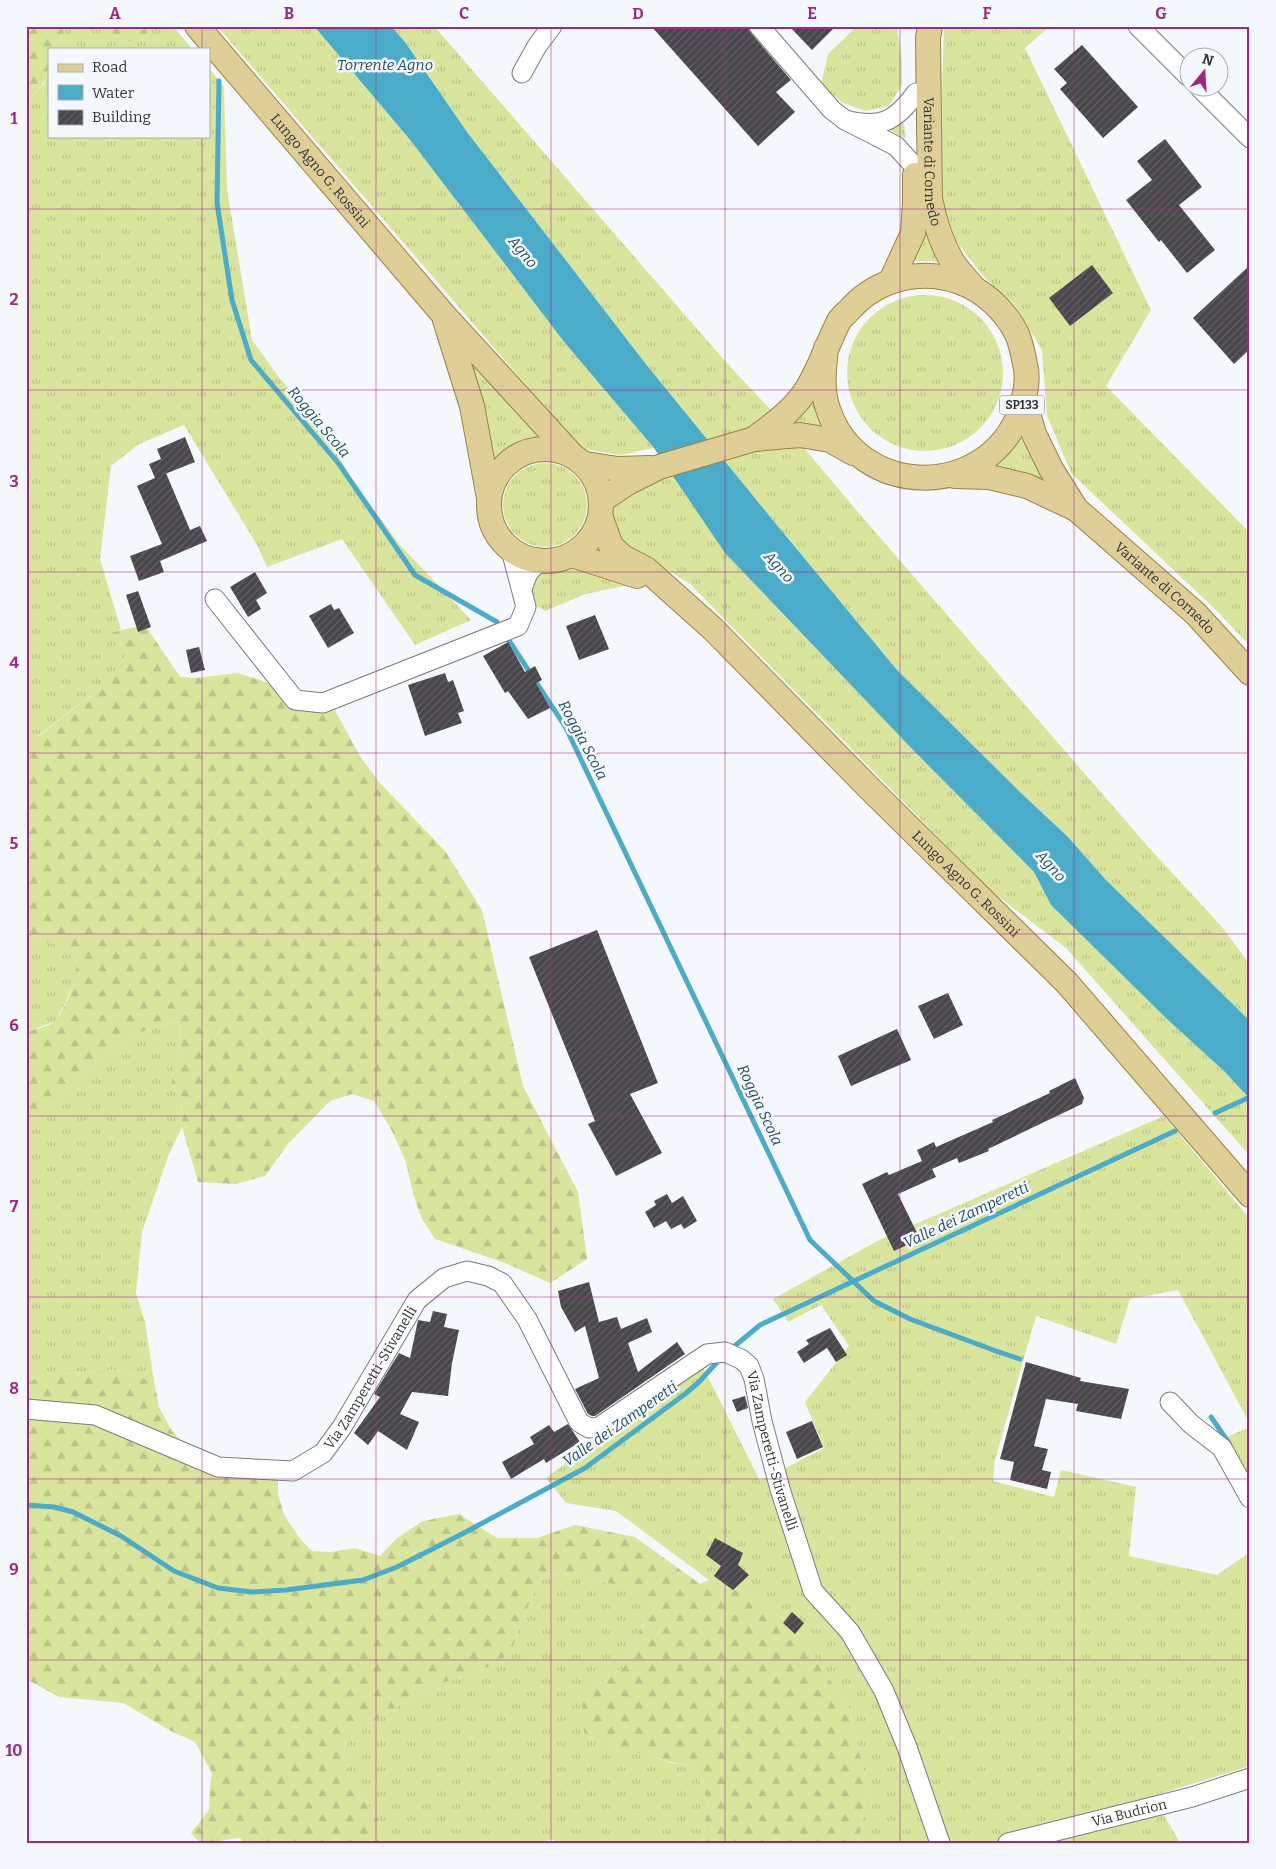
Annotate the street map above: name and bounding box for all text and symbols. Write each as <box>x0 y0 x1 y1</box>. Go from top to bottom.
text: A <box>109 4 121 23</box>
text: B <box>284 4 294 23</box>
text: C <box>459 4 469 23</box>
text: D <box>632 4 644 23</box>
text: E <box>807 4 817 23</box>
text: F <box>983 4 992 23</box>
text: G <box>1155 4 1167 23</box>
legend <box>48 48 210 138</box>
north arrow <box>1178 48 1228 98</box>
text: N <box>1200 50 1216 70</box>
water label: Torrente Agno <box>337 56 433 74</box>
text: Road <box>92 58 127 76</box>
text: Water <box>92 84 135 102</box>
street label: Variante di Cornedo <box>920 97 944 228</box>
text: Building <box>92 108 151 126</box>
text: 1 <box>11 109 18 128</box>
street label: Lungo Agno G. Rossini <box>267 110 373 231</box>
water label: Agno <box>504 232 541 272</box>
text: 2 <box>9 290 19 309</box>
water label: Roggia Scola <box>284 383 354 461</box>
road number: SP133 <box>1000 396 1044 414</box>
text: 3 <box>9 472 19 491</box>
street label: Variante di Cornedo <box>1111 539 1218 638</box>
water label: Agno <box>760 547 798 586</box>
text: 4 <box>9 653 19 672</box>
water label: Roggia Scola <box>555 697 611 783</box>
street label: Lungo Agno G. Rossini <box>908 827 1023 941</box>
text: 5 <box>10 834 19 853</box>
water label: Agno <box>1032 846 1070 885</box>
text: 6 <box>9 1016 19 1035</box>
water label: Roggia Scola <box>733 1062 787 1148</box>
water label: Valle dei Zamperetti <box>901 1178 1031 1252</box>
text: 7 <box>10 1197 19 1216</box>
street label: Via Zamperetti-Stivanelli <box>321 1303 420 1453</box>
street label: Via Zamperetti-Stivanelli <box>743 1368 801 1533</box>
water label: Valle dei Zamperetti <box>559 1378 681 1470</box>
text: 8 <box>9 1379 19 1398</box>
text: 9 <box>9 1560 19 1579</box>
text: 10 <box>5 1741 23 1760</box>
street label: Via Budrion <box>1090 1796 1169 1831</box>

